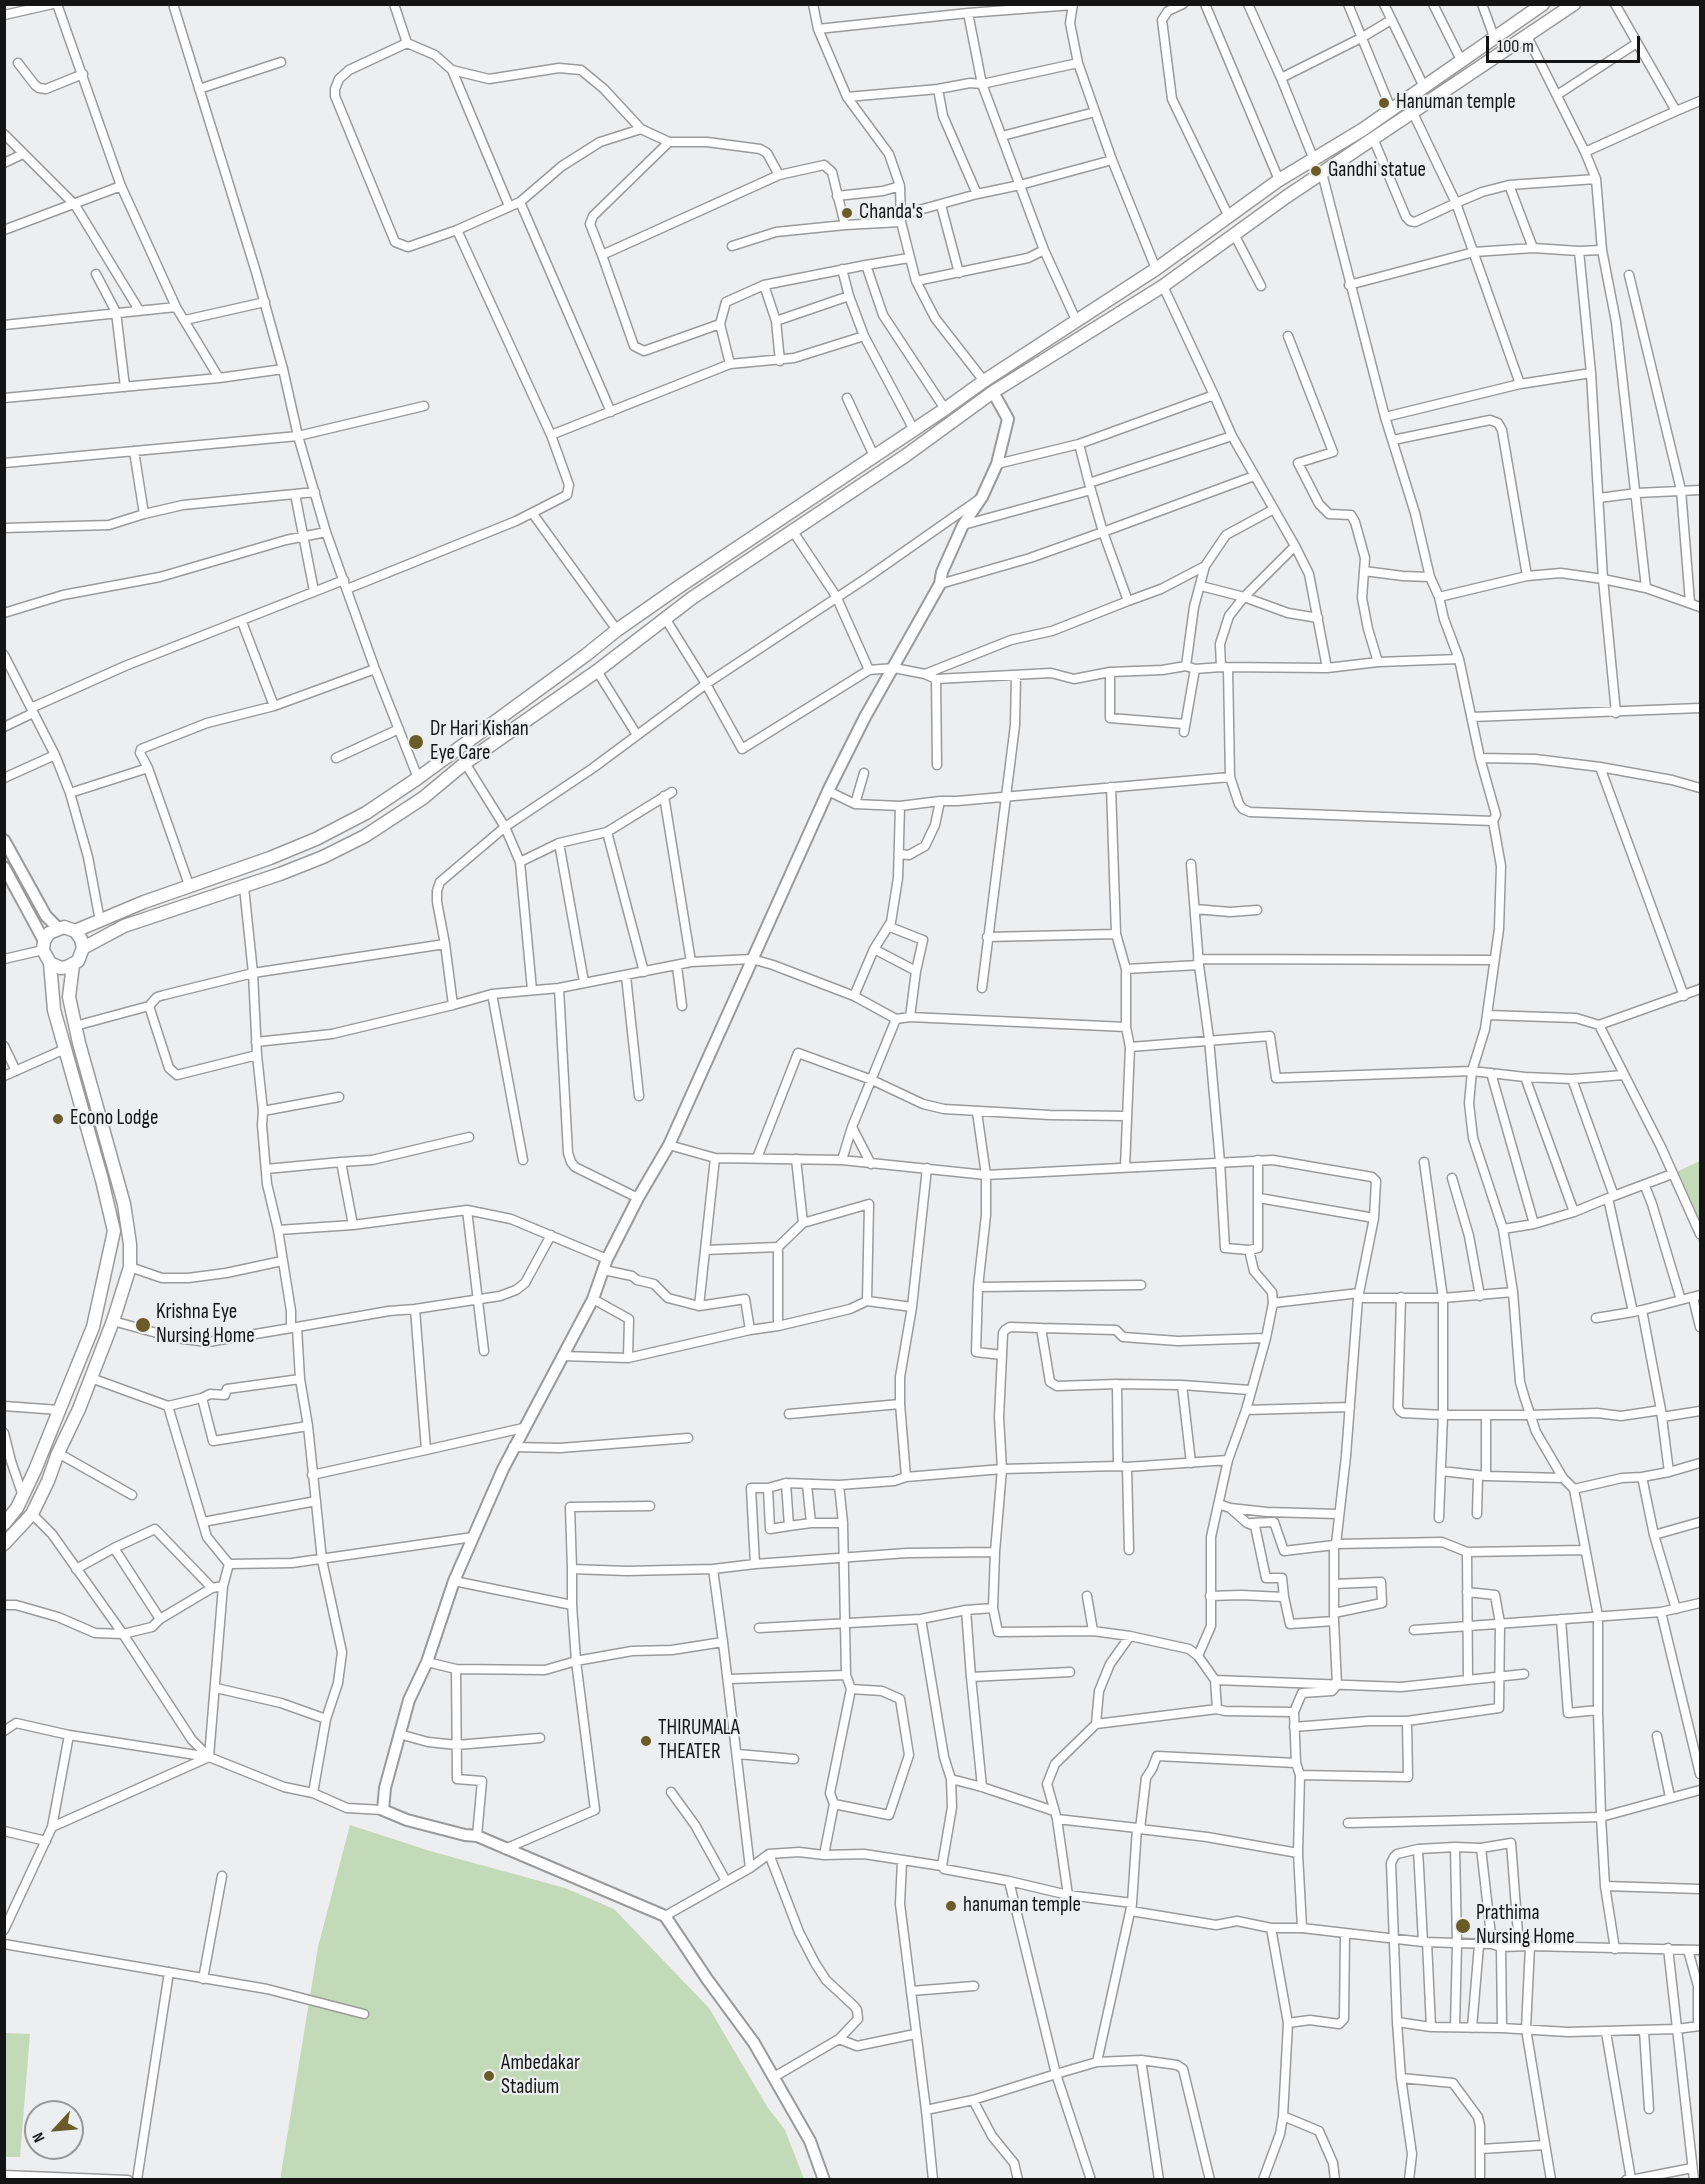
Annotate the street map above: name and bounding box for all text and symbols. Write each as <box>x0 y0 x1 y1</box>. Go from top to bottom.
scale bar <box>1489 24 1644 62</box>
text: 100 m <box>1497 36 1534 57</box>
place label: Hanuman temple <box>1396 90 1516 116</box>
marker: Hanuman temple <box>1377 96 1391 110</box>
place label: Gandhi statue <box>1328 158 1426 184</box>
marker: Gandhi statue <box>1309 164 1323 178</box>
place label: Chanda's <box>859 200 923 226</box>
marker: Chanda's <box>840 206 854 220</box>
place label: Dr Hari Kishan Eye Care <box>430 717 529 767</box>
marker: Dr Hari Kishan Eye Care <box>407 733 425 751</box>
place label: Econo Lodge <box>70 1106 158 1132</box>
marker: Econo Lodge <box>51 1112 65 1126</box>
place label: Krishna Eye Nursing Home <box>156 1300 255 1350</box>
marker: Krishna Eye Nursing Home <box>134 1316 152 1334</box>
place label: THIRUMALA THEATER <box>658 1716 740 1766</box>
marker: THIRUMALA THEATER <box>639 1734 653 1748</box>
place label: hanuman temple <box>963 1893 1081 1919</box>
marker: hanuman temple <box>944 1899 958 1913</box>
place label: Prathima Nursing Home <box>1476 1901 1575 1951</box>
marker: Prathima Nursing Home <box>1454 1917 1472 1935</box>
place label: Ambedakar Stadium <box>501 2051 580 2101</box>
marker: Ambedakar Stadium <box>482 2069 496 2083</box>
north arrow <box>24 2100 84 2160</box>
text: N <box>29 2129 50 2145</box>

